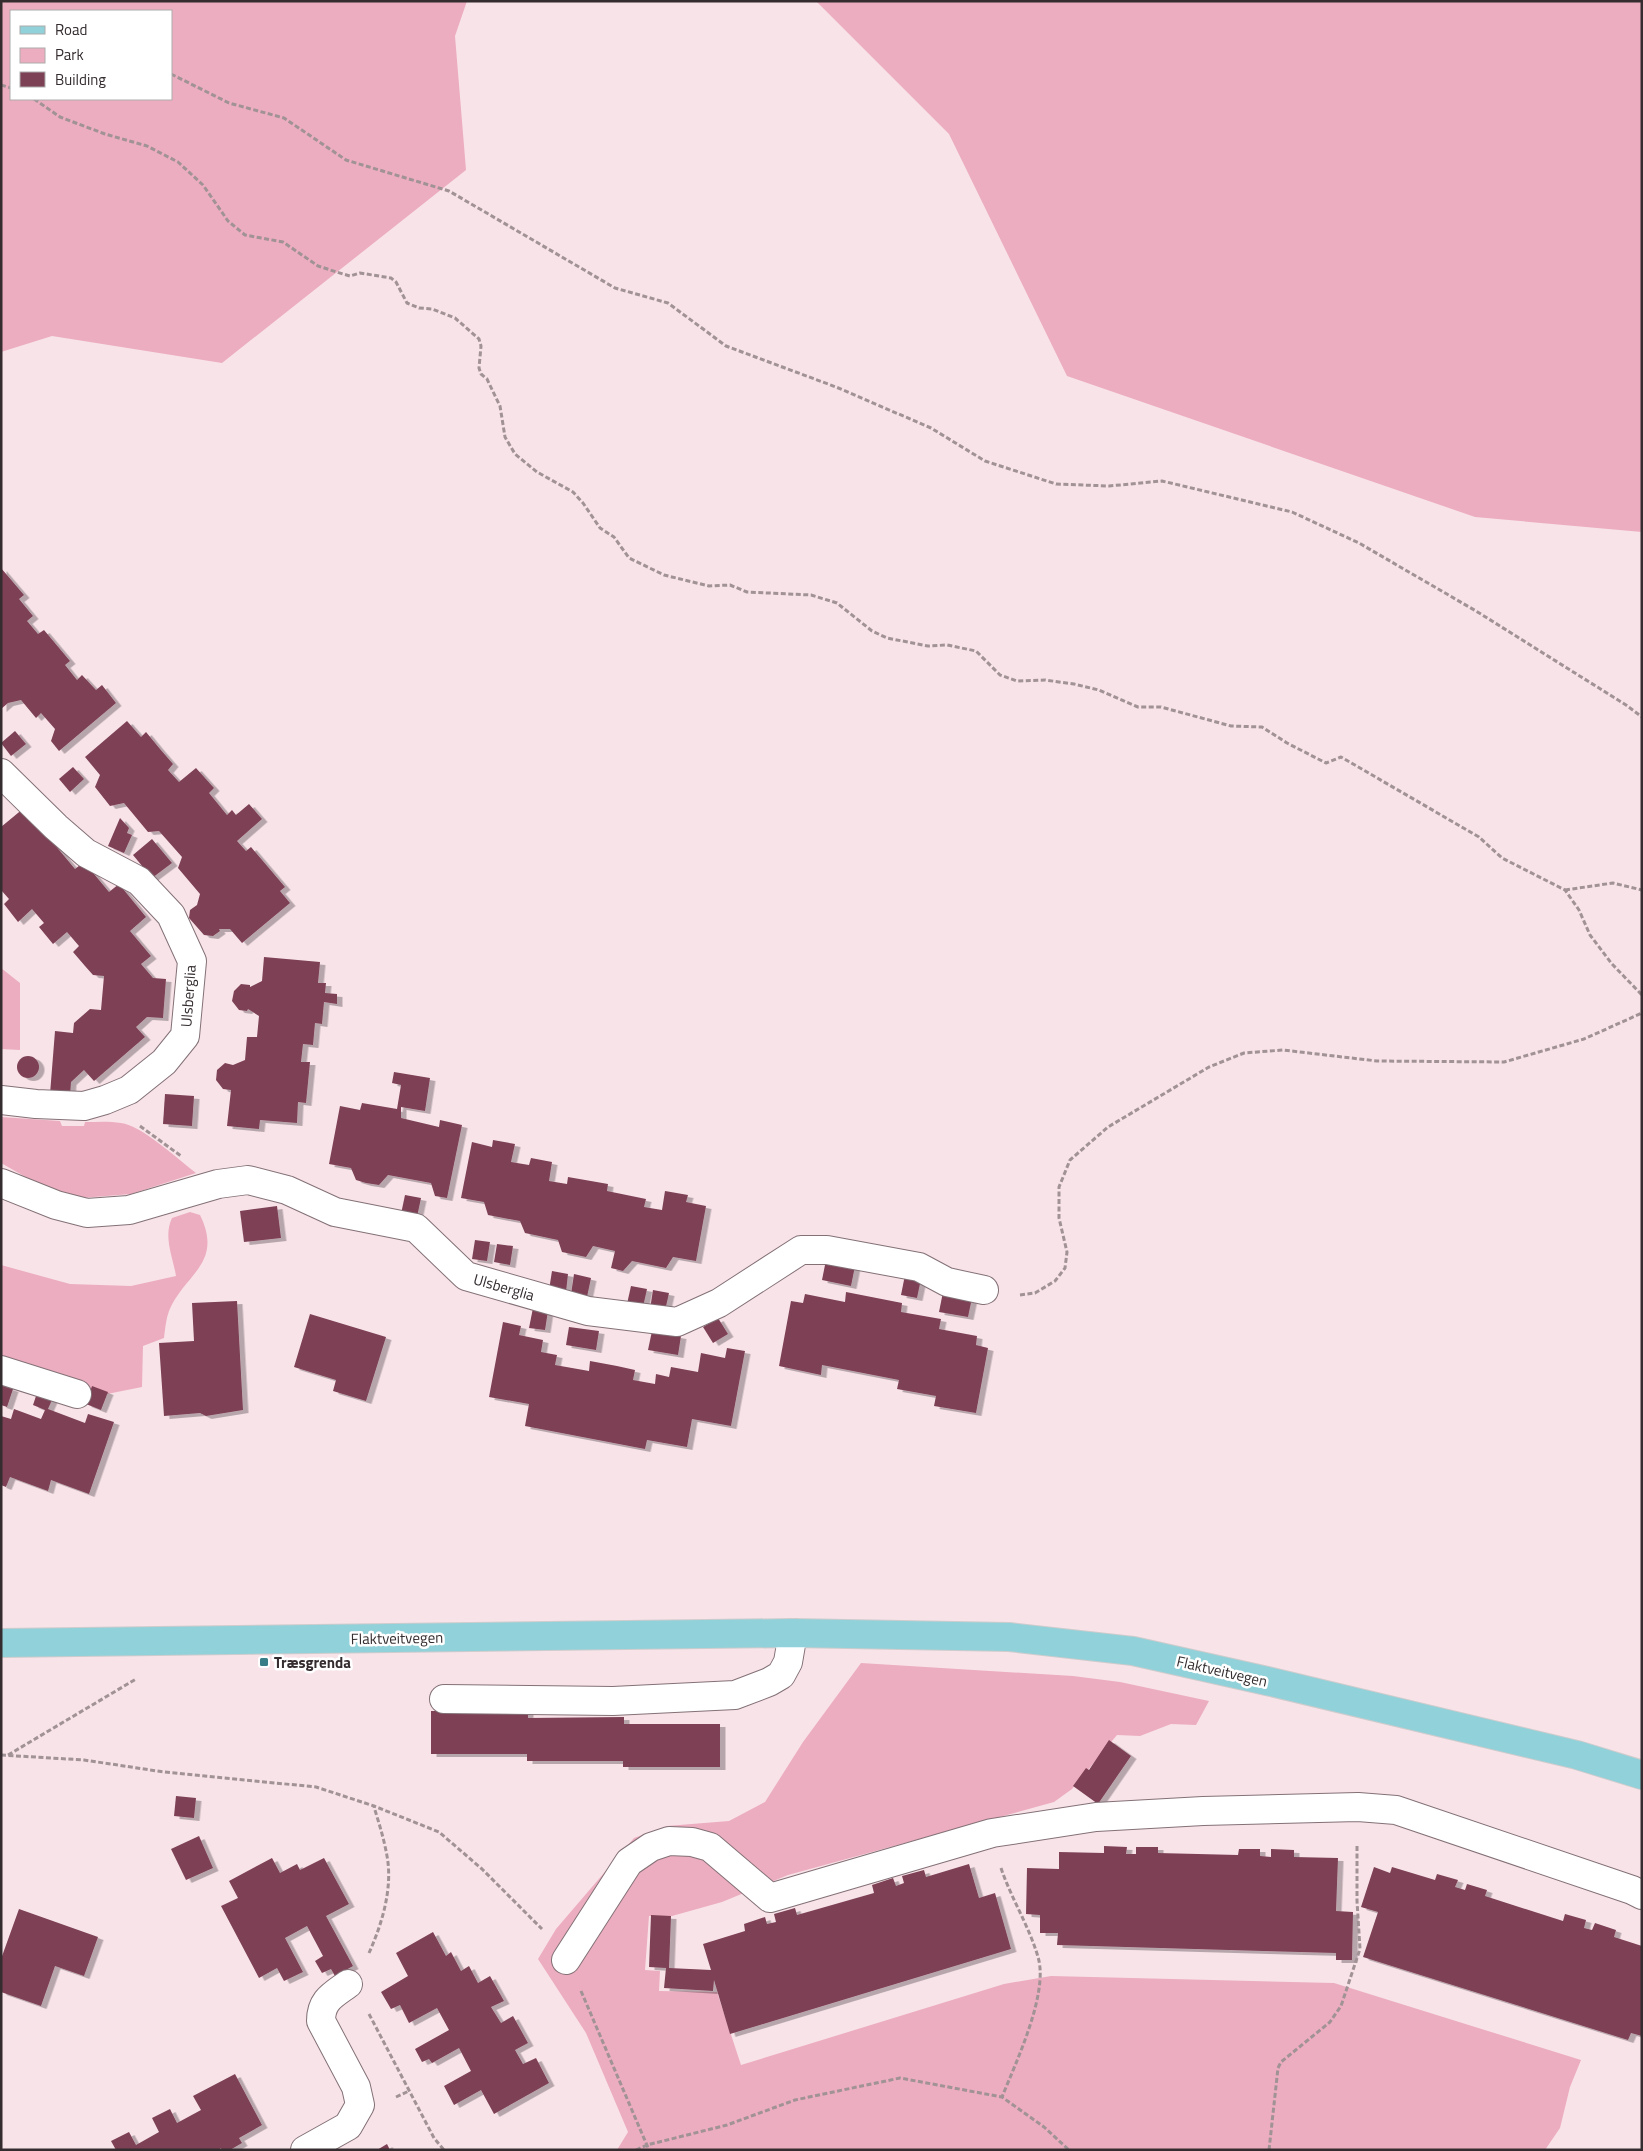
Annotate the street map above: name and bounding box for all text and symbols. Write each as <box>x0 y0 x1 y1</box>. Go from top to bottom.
legend <box>10 10 172 100</box>
text: Road <box>55 18 87 41</box>
text: Park <box>55 43 84 66</box>
text: Building <box>55 68 106 91</box>
street label: Ulsberglia <box>174 963 202 1028</box>
street label: Ulsberglia <box>471 1267 538 1307</box>
street label: Flaktveitvegen <box>351 1626 443 1650</box>
street label: Flaktveitvegen <box>1174 1649 1270 1693</box>
place label: Træsgrenda <box>274 1651 351 1674</box>
marker: Træsgrenda <box>258 1656 270 1668</box>

